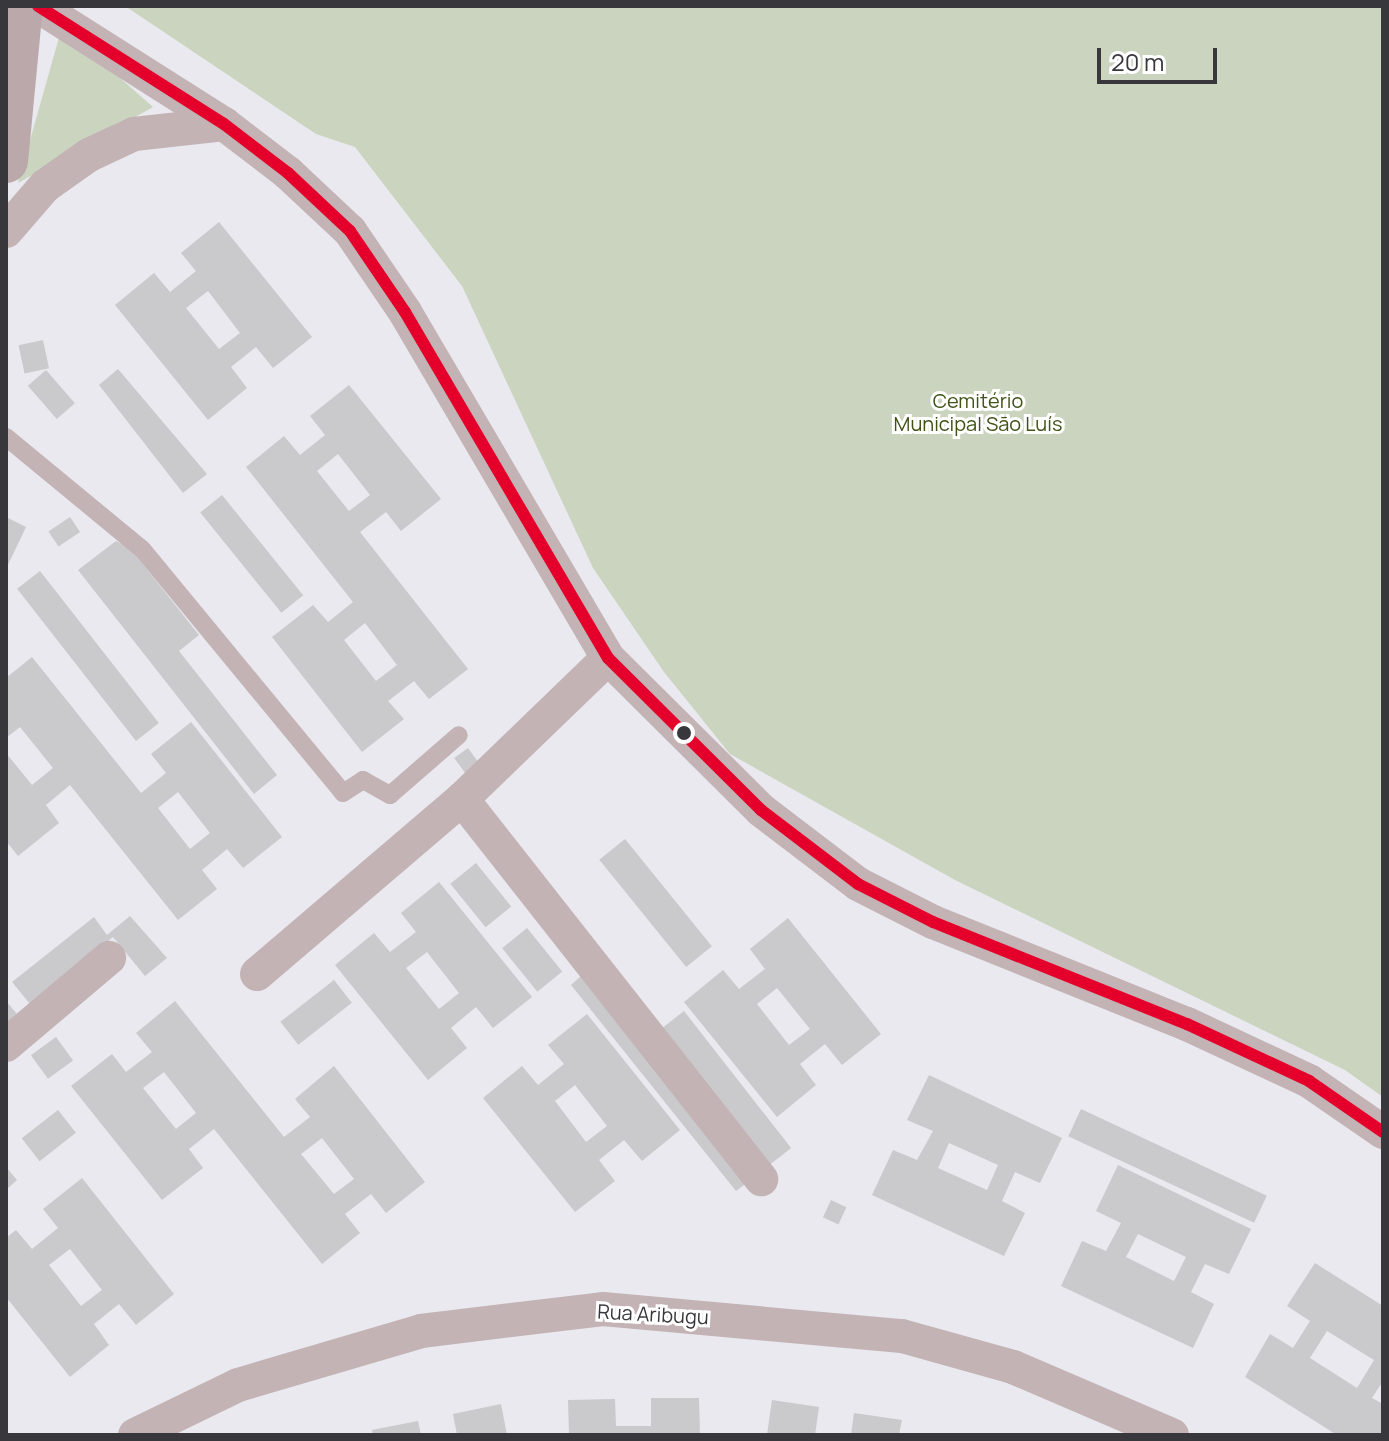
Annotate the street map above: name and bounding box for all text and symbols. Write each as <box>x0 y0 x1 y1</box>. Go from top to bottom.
scale bar <box>1101 32 1221 82</box>
text: 20 m <box>1111 45 1164 78</box>
park label: Cemitério Municipal São Luís <box>894 388 1062 435</box>
unlabelled marker <box>676 725 692 741</box>
street label: Rua Aribugu <box>597 1299 709 1329</box>

